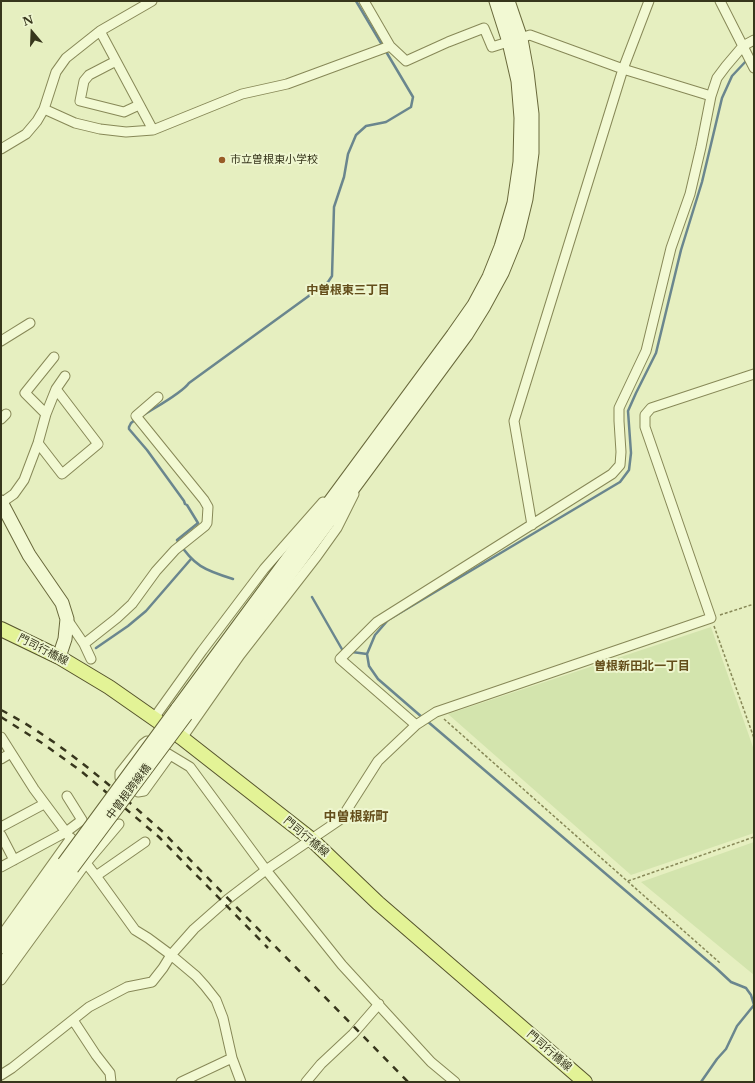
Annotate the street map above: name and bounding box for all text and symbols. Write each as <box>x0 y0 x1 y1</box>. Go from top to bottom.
north arrow <box>12 12 52 52</box>
text: N <box>21 12 35 29</box>
place label: 市立曽根東小学校 <box>230 153 318 167</box>
marker: 市立曽根東小学校 <box>217 155 227 165</box>
district label: 中曽根東三丁目 <box>306 284 390 298</box>
street label: 門司行橋線 <box>16 632 70 668</box>
district label: 曽根新田北一丁目 <box>594 660 690 674</box>
street label: 中曽根跨線橋 <box>104 762 154 822</box>
district label: 中曽根新町 <box>324 809 388 825</box>
street label: 門司行橋線 <box>281 814 331 860</box>
street label: 門司行橋線 <box>524 1028 574 1074</box>

